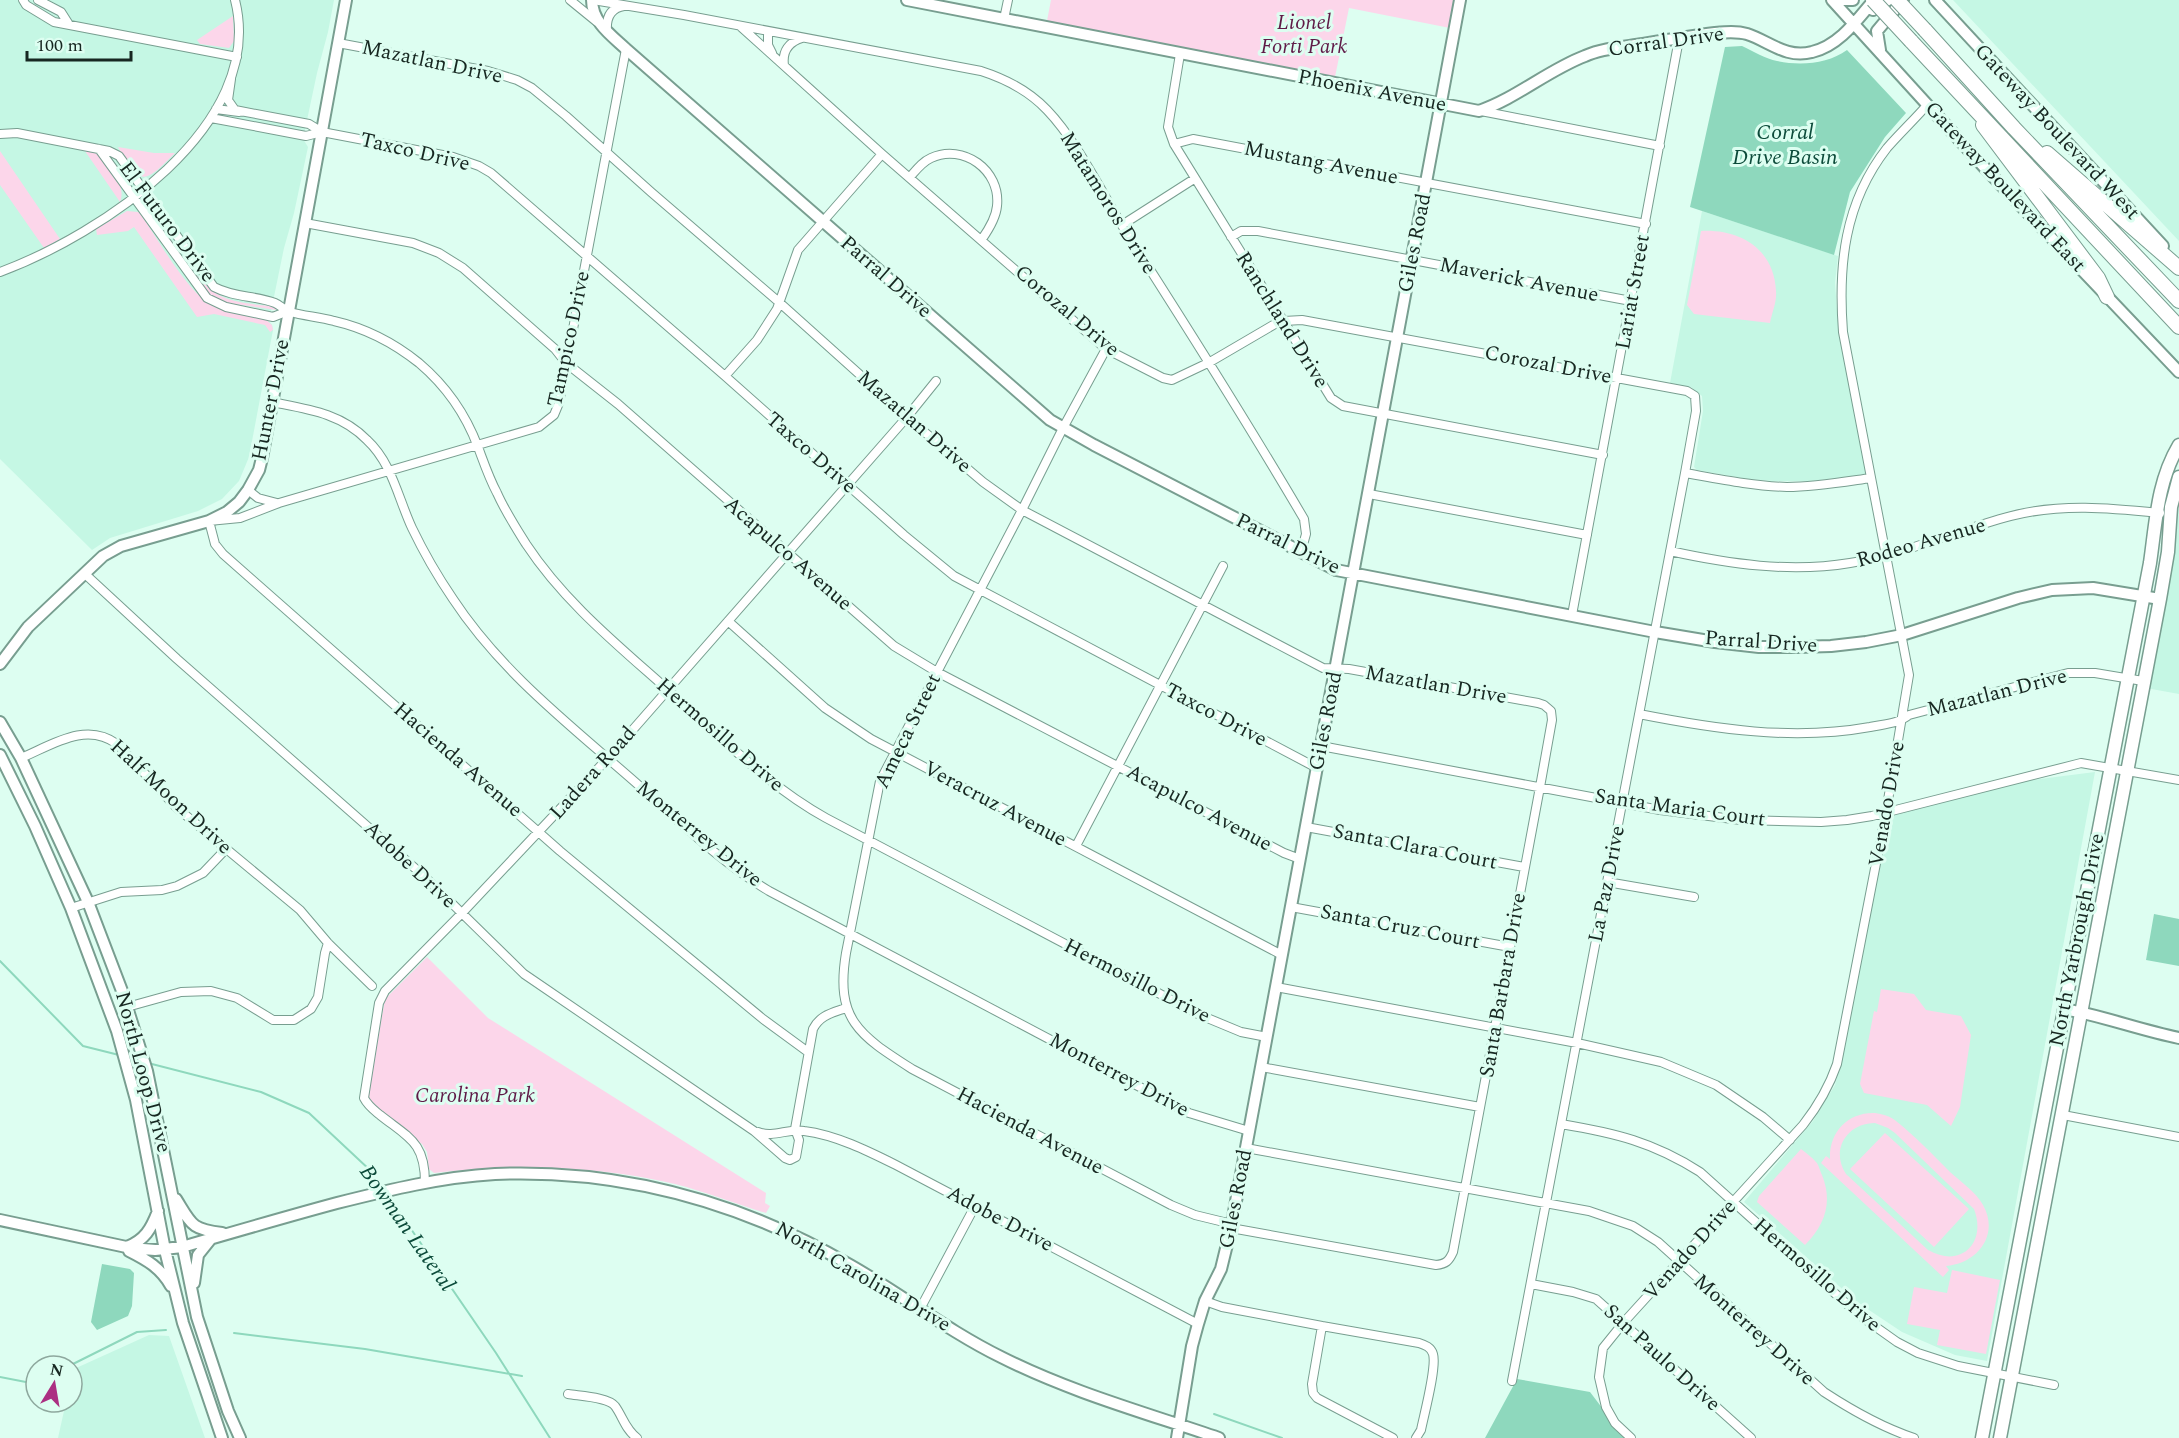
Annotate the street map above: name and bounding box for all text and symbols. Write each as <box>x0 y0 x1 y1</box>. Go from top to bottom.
park label: Lionel Forti Park <box>1261 7 1348 63</box>
street label: Corral Drive <box>1606 18 1726 66</box>
scale bar <box>27 24 130 62</box>
street label: Mazatlan Drive <box>359 31 505 93</box>
text: 100 m <box>36 32 83 59</box>
street label: Gateway Boulevard West <box>1966 37 2148 227</box>
street label: Phoenix Avenue <box>1295 61 1449 121</box>
street label: Gateway Boulevard East <box>1917 94 2093 280</box>
water label: Corral Drive Basin <box>1732 116 1838 174</box>
street label: Taxco Drive <box>357 124 473 180</box>
street label: Matamoros Drive <box>1051 125 1165 281</box>
street label: Mustang Avenue <box>1241 132 1401 194</box>
street label: El Futuro Drive <box>111 154 223 290</box>
street label: Giles Road <box>1390 191 1440 295</box>
street label: Parral Drive <box>833 228 939 326</box>
street label: Lariat Street <box>1607 232 1659 352</box>
street label: Ranchland Drive <box>1227 245 1337 395</box>
street label: Maverick Avenue <box>1436 249 1602 311</box>
street label: Corozal Drive <box>1007 257 1127 365</box>
street label: Tampico Drive <box>539 268 599 410</box>
street label: Hunter Drive <box>243 336 299 464</box>
street label: Corozal Drive <box>1482 337 1614 393</box>
street label: Mazatlan Drive <box>849 363 979 481</box>
street label: Taxco Drive <box>758 404 864 502</box>
street label: Acapulco Avenue <box>717 489 859 619</box>
street label: Parral Drive <box>1230 505 1346 583</box>
street label: Rodeo Avenue <box>1853 509 1989 577</box>
street label: Parral Drive <box>1703 622 1819 662</box>
street label: Mazatlan Drive <box>1363 657 1509 713</box>
street label: Mazatlan Drive <box>1924 660 2070 726</box>
street label: Ameca Street <box>866 668 950 794</box>
street label: Giles Road <box>1301 669 1351 773</box>
street label: Hermosillo Drive <box>649 670 791 800</box>
street label: Taxco Drive <box>1159 675 1273 755</box>
street label: Hacienda Avenue <box>386 694 530 826</box>
street label: Ladera Road <box>542 719 644 827</box>
street label: Half Moon Drive <box>102 732 240 862</box>
street label: Venado Drive <box>1860 739 1914 869</box>
street label: Veracruz Avenue <box>918 753 1072 855</box>
street label: Acapulco Avenue <box>1120 756 1278 860</box>
street label: Monterrey Drive <box>629 773 769 895</box>
street label: Santa Maria Court <box>1593 780 1767 836</box>
street label: Adobe Drive <box>356 813 464 917</box>
street label: Santa Clara Court <box>1330 815 1500 879</box>
street label: La Paz Drive <box>1580 823 1634 945</box>
street label: North Yarbrough Drive <box>2041 830 2113 1050</box>
street label: Santa Barbara Drive <box>1471 890 1535 1080</box>
street label: Santa Cruz Court <box>1317 896 1483 958</box>
street label: Hermosillo Drive <box>1058 930 1216 1032</box>
street label: North Loop Drive <box>106 988 180 1156</box>
street label: Monterrey Drive <box>1043 1025 1195 1125</box>
street label: Hacienda Avenue <box>951 1079 1109 1183</box>
park label: Carolina Park <box>415 1080 535 1112</box>
street label: Giles Road <box>1211 1147 1261 1251</box>
water label: Bowman Lateral <box>351 1158 463 1299</box>
street label: Adobe Drive <box>941 1177 1059 1261</box>
street label: Venado Drive <box>1636 1192 1744 1308</box>
street label: Hermosillo Drive <box>1746 1210 1888 1340</box>
street label: North Carolina Drive <box>769 1214 957 1340</box>
street label: Monterrey Drive <box>1686 1266 1822 1394</box>
street label: San Paulo Drive <box>1596 1296 1728 1420</box>
north arrow <box>24 1354 84 1414</box>
text: N <box>48 1357 65 1383</box>

